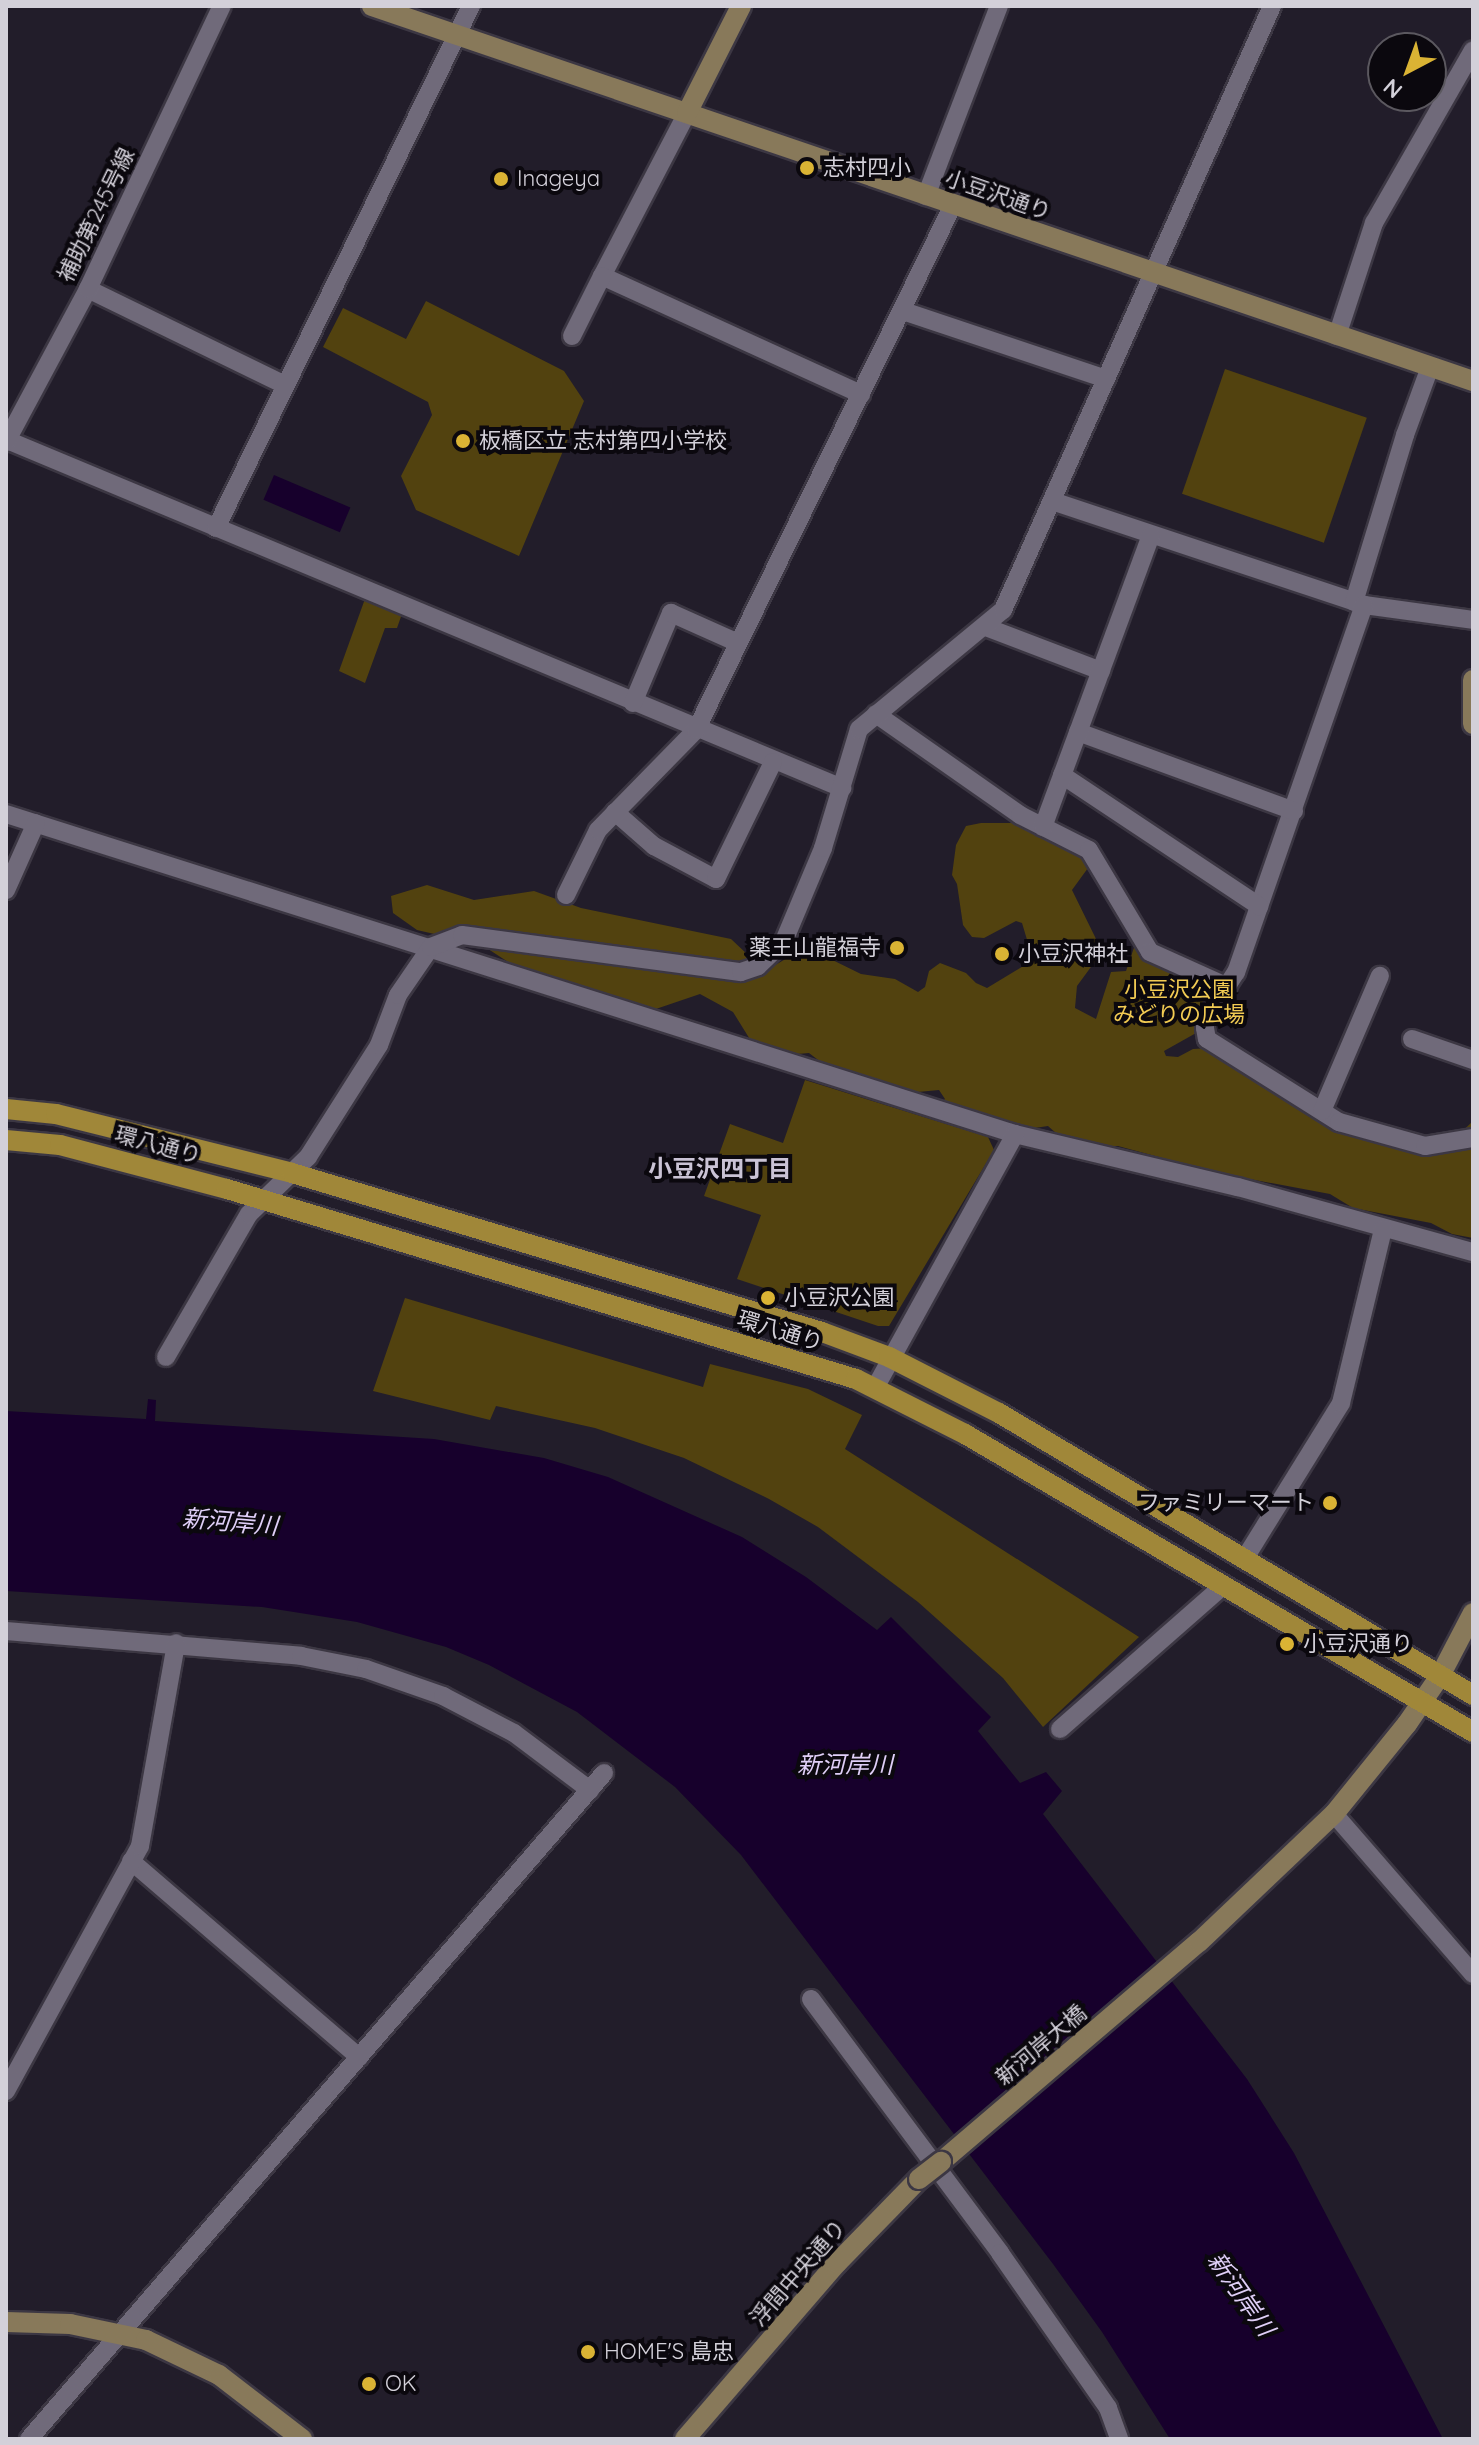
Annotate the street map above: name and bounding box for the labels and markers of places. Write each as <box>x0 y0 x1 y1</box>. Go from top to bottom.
place label: 志村四小 <box>823 155 911 181</box>
marker: 志村四小 <box>798 159 816 177</box>
place label: Inageya <box>517 166 600 192</box>
marker: Inageya <box>492 170 510 188</box>
place label: 板橋区立 志村第四小学校 <box>479 428 727 454</box>
marker: 板橋区立 志村第四小学校 <box>454 432 472 450</box>
place label: 薬王山龍福寺 <box>749 935 881 961</box>
marker: 薬王山龍福寺 <box>888 939 906 957</box>
place label: 小豆沢神社 <box>1018 941 1128 967</box>
marker: 小豆沢神社 <box>993 945 1011 963</box>
place label: 小豆沢公園 <box>784 1285 894 1311</box>
marker: 小豆沢公園 <box>759 1289 777 1307</box>
place label: ファミリーマート <box>1138 1490 1314 1516</box>
marker: ファミリーマート <box>1321 1494 1339 1512</box>
place label: 小豆沢通り <box>1303 1631 1413 1657</box>
marker: 小豆沢通り <box>1278 1635 1296 1653</box>
place label: HOME'S 島忠 <box>604 2339 734 2365</box>
marker: HOME'S 島忠 <box>579 2343 597 2361</box>
place label: OK <box>385 2371 417 2397</box>
marker: OK <box>360 2375 378 2393</box>

